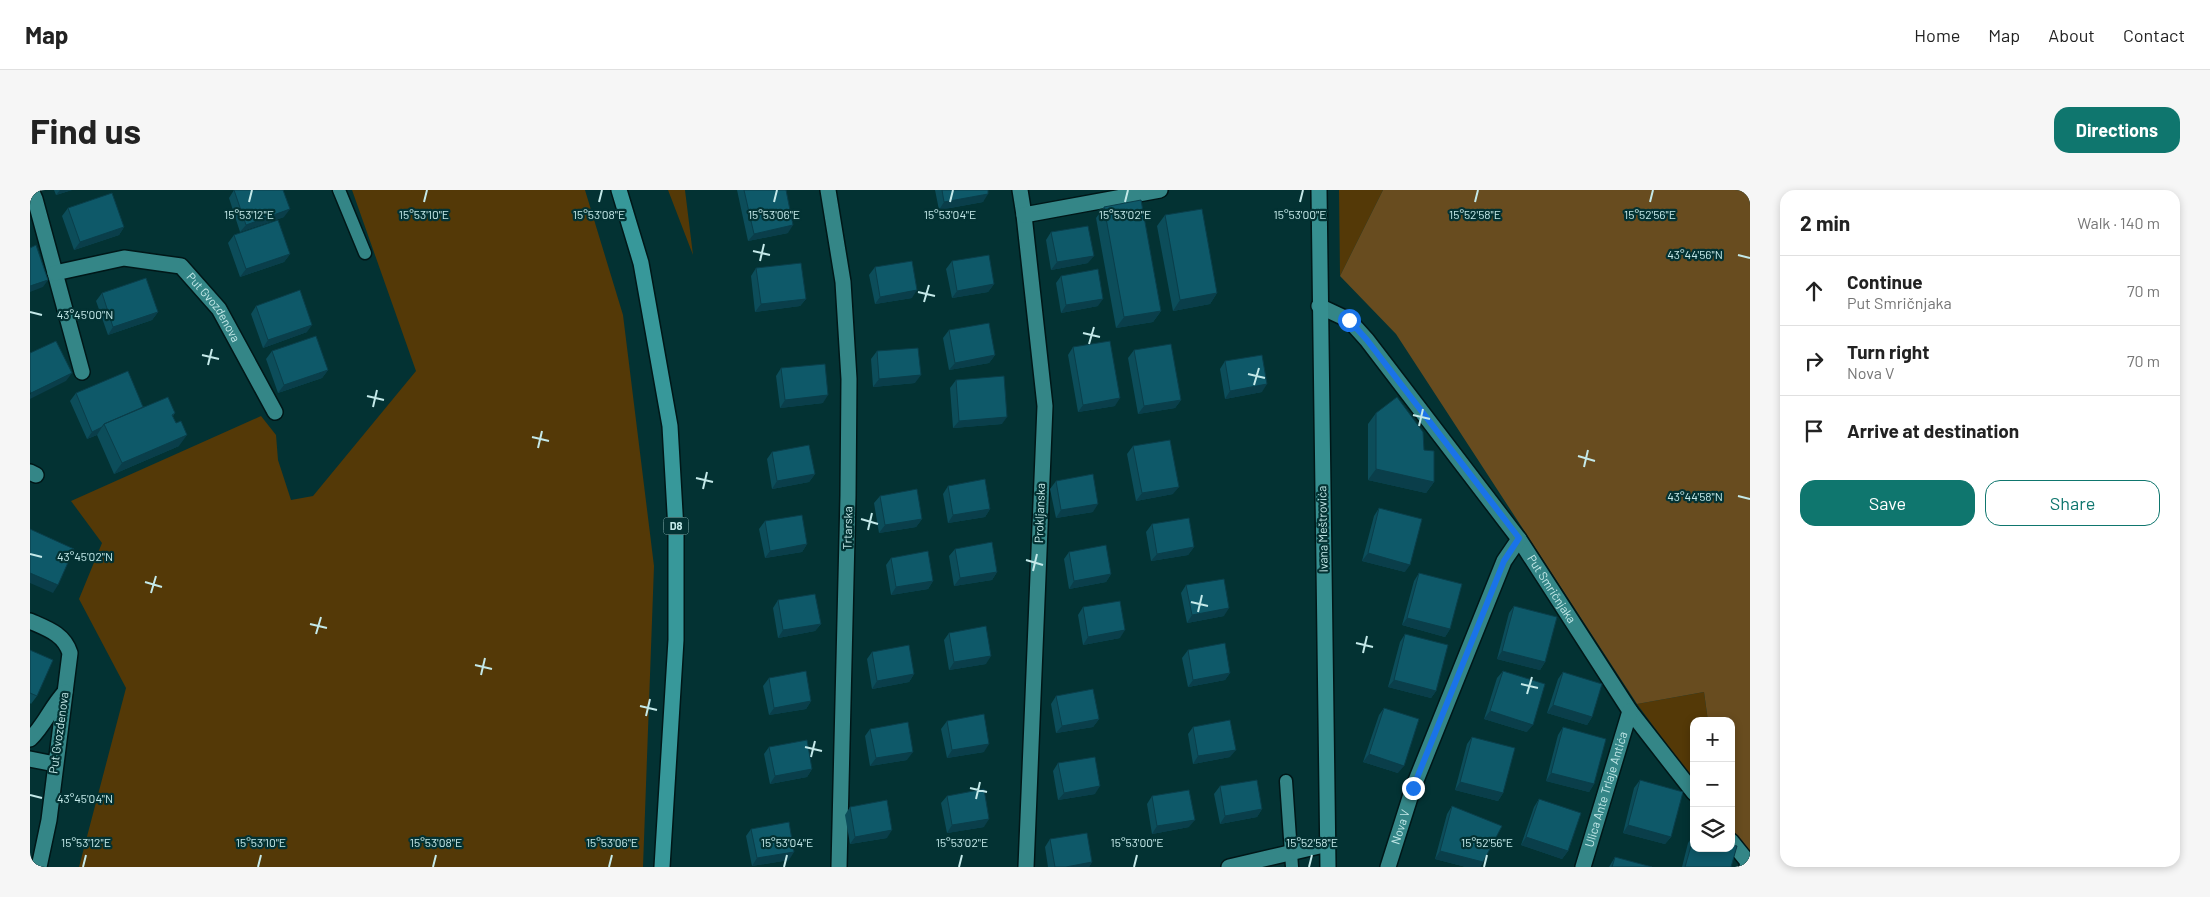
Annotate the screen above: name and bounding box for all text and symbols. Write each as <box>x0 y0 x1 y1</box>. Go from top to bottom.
text: Map <box>25 20 68 49</box>
text: Home <box>1914 24 1960 46</box>
text: Map <box>1988 24 2020 46</box>
text: About <box>2048 24 2095 46</box>
text: Contact <box>2123 24 2185 46</box>
button: Directions <box>2054 107 2180 153</box>
text: Find us <box>30 109 141 151</box>
text: 15°53'12"E <box>224 207 274 221</box>
text: 15°53'10"E <box>399 207 449 221</box>
text: 15°53'08"E <box>573 207 625 221</box>
text: 15°53'06"E <box>748 207 800 221</box>
text: 15°53'04"E <box>924 207 976 221</box>
text: 15°53'02"E <box>1099 207 1151 221</box>
text: 15°53'00"E <box>1274 207 1326 221</box>
text: 15°52'58"E <box>1449 207 1501 221</box>
text: 15°52'56"E <box>1624 207 1676 221</box>
text: 2 min <box>1800 210 1850 235</box>
text: Walk · 140 m <box>2077 213 2160 232</box>
text: 43°44'56"N <box>1667 247 1723 261</box>
street label: Put Gvozdenova <box>184 269 244 344</box>
text: Continue <box>1847 270 1923 293</box>
icon: ahead <box>1800 277 1828 305</box>
text: 70 m <box>2127 281 2160 300</box>
text: Put Smričnjaka <box>1847 293 1952 312</box>
text: 43°45'00"N <box>57 307 113 321</box>
route start <box>1338 309 1361 332</box>
text: Turn right <box>1847 340 1929 363</box>
icon: right <box>1800 347 1828 375</box>
text: 70 m <box>2127 351 2160 370</box>
text: Nova V <box>1847 363 1894 382</box>
icon: arrive <box>1800 417 1828 445</box>
text: Arrive at destination <box>1847 419 2019 442</box>
button: Save <box>1800 480 1975 526</box>
button: Share <box>1985 480 2160 526</box>
street label: Prokljanska <box>1031 483 1047 543</box>
street label: Ivana Meštrovića <box>1314 486 1330 572</box>
text: 43°44'58"N <box>1667 489 1723 503</box>
street label: Trtarska <box>840 506 854 550</box>
road number: D8 <box>664 518 688 534</box>
text: 43°45'02"N <box>57 549 113 563</box>
street label: Put Smričnjaka <box>1525 552 1579 625</box>
street label: Put Gvozdenova <box>45 691 71 775</box>
map controls <box>1690 717 1735 852</box>
button: + <box>1690 717 1735 762</box>
street label: Ulica Ante Trlaje Antića <box>1581 730 1629 849</box>
button: − <box>1690 762 1735 807</box>
route end <box>1402 777 1425 800</box>
text: 43°45'04"N <box>57 791 113 805</box>
button: layers <box>1690 807 1735 852</box>
street label: Nova V <box>1388 808 1412 846</box>
text: 15°53'12"E <box>61 835 111 849</box>
text: 15°53'10"E <box>236 835 286 849</box>
text: 15°53'08"E <box>410 835 462 849</box>
text: 15°53'06"E <box>586 835 638 849</box>
text: 15°53'04"E <box>761 835 813 849</box>
text: 15°53'02"E <box>936 835 988 849</box>
text: 15°53'00"E <box>1111 835 1163 849</box>
text: 15°52'58"E <box>1286 835 1338 849</box>
text: 15°52'56"E <box>1461 835 1513 849</box>

